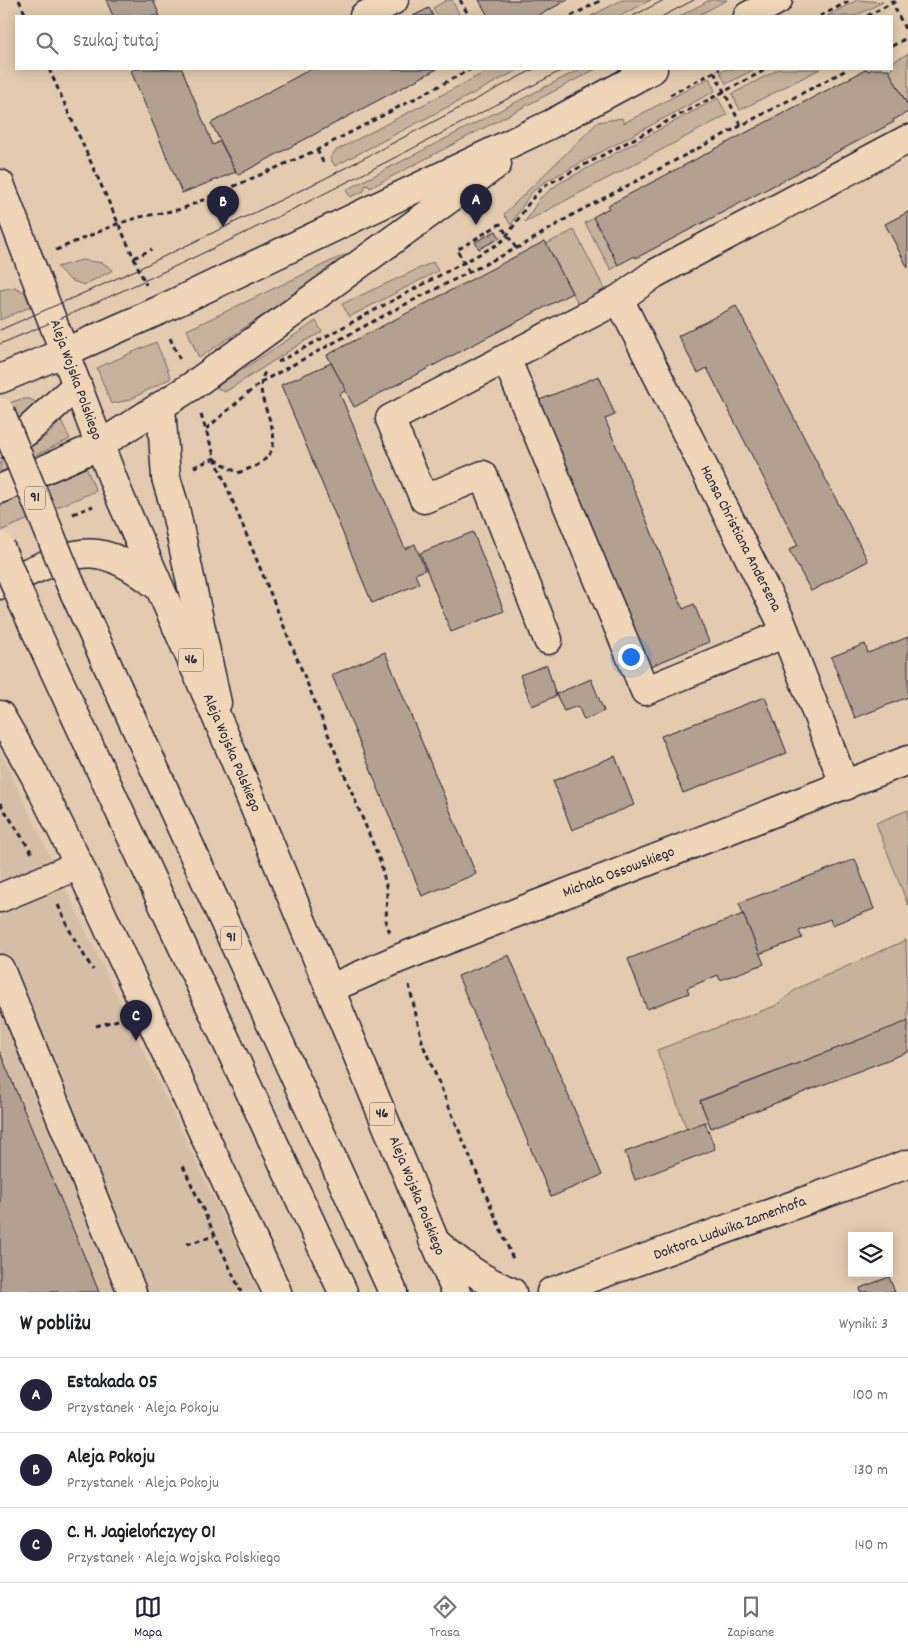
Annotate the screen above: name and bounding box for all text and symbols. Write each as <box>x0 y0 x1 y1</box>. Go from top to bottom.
search box <box>15 15 893 70</box>
icon: search <box>33 29 61 57</box>
text: Szukaj tutaj <box>73 29 159 56</box>
pin: A <box>460 184 492 225</box>
pin: B <box>207 186 239 227</box>
street label: Aleja Wojska Polskiego <box>43 317 107 444</box>
street label: Hansa Christiana Andersena <box>694 462 787 617</box>
road number: 91 <box>25 486 45 509</box>
your location <box>618 644 644 670</box>
road number: 46 <box>178 648 204 672</box>
street label: Aleja Wojska Polskiego <box>196 690 266 816</box>
street label: Michała Ossowskiego <box>560 841 678 904</box>
road number: 91 <box>221 926 241 950</box>
pin: C <box>120 1000 152 1041</box>
road number: 46 <box>370 1102 394 1126</box>
street label: Aleja Wojska Polskiego <box>382 1133 450 1259</box>
street label: Doktora Ludwika Zamenhofa <box>651 1191 810 1267</box>
map controls <box>848 1232 893 1277</box>
button: layers <box>848 1232 893 1277</box>
text: W pobliżu <box>20 1310 91 1340</box>
text: Wyniki: 3 <box>839 1313 888 1336</box>
text: Estakada 05 <box>67 1370 158 1397</box>
text: A <box>32 1384 40 1407</box>
text: 100 m <box>852 1384 888 1407</box>
text: Przystanek · Aleja Pokoju <box>67 1397 219 1420</box>
text: Aleja Pokoju <box>67 1445 155 1472</box>
text: B <box>32 1459 40 1482</box>
text: 130 m <box>854 1459 888 1482</box>
text: Przystanek · Aleja Pokoju <box>67 1472 219 1495</box>
text: C. H. Jagielończycy 01 <box>67 1520 216 1547</box>
text: C <box>32 1534 40 1557</box>
text: 140 m <box>854 1534 888 1557</box>
text: Przystanek · Aleja Wojska Polskiego <box>67 1547 280 1570</box>
tab: Mapa <box>134 1593 162 1643</box>
tab: Trasa <box>430 1593 459 1643</box>
tab: Zapisane <box>727 1593 774 1643</box>

